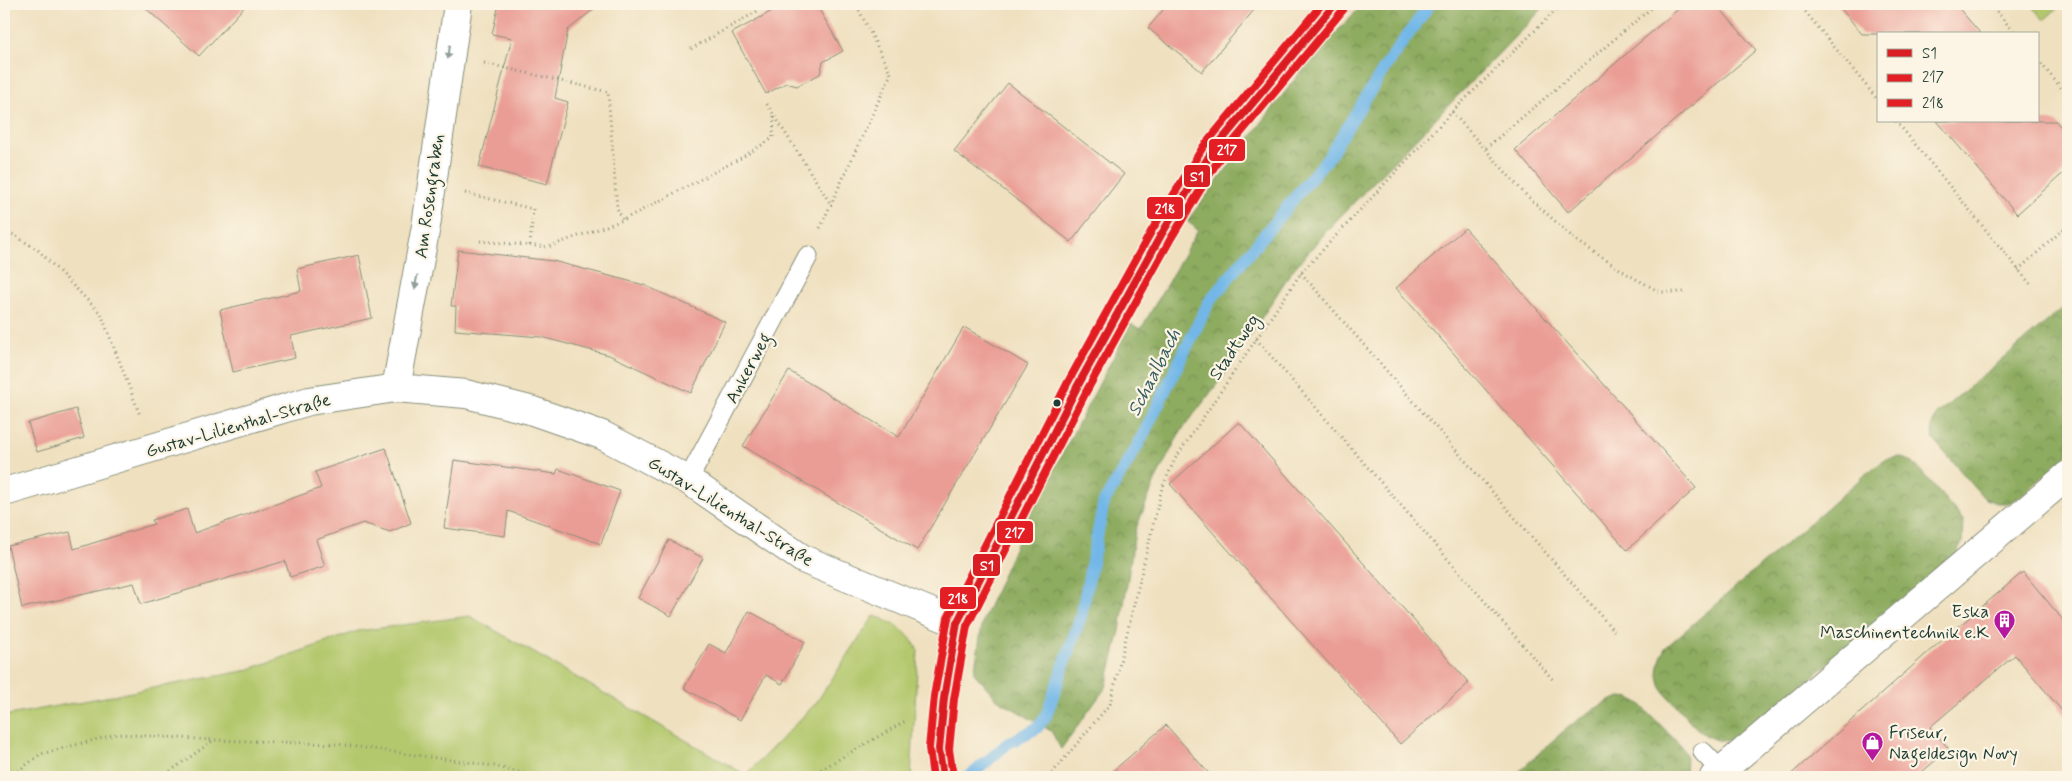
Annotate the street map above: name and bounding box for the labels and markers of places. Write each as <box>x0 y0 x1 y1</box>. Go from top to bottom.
unlabelled marker <box>1052 398 1062 408</box>
place label: Eska Maschinentechnik e.K <box>1820 600 1989 645</box>
building icon: Eska Maschinentechnik e.K <box>1993 609 2017 640</box>
place label: Friseur, Nageldesign Novy <box>1889 721 2018 768</box>
shop icon: Friseur, Nageldesign Novy <box>1861 730 1885 761</box>

